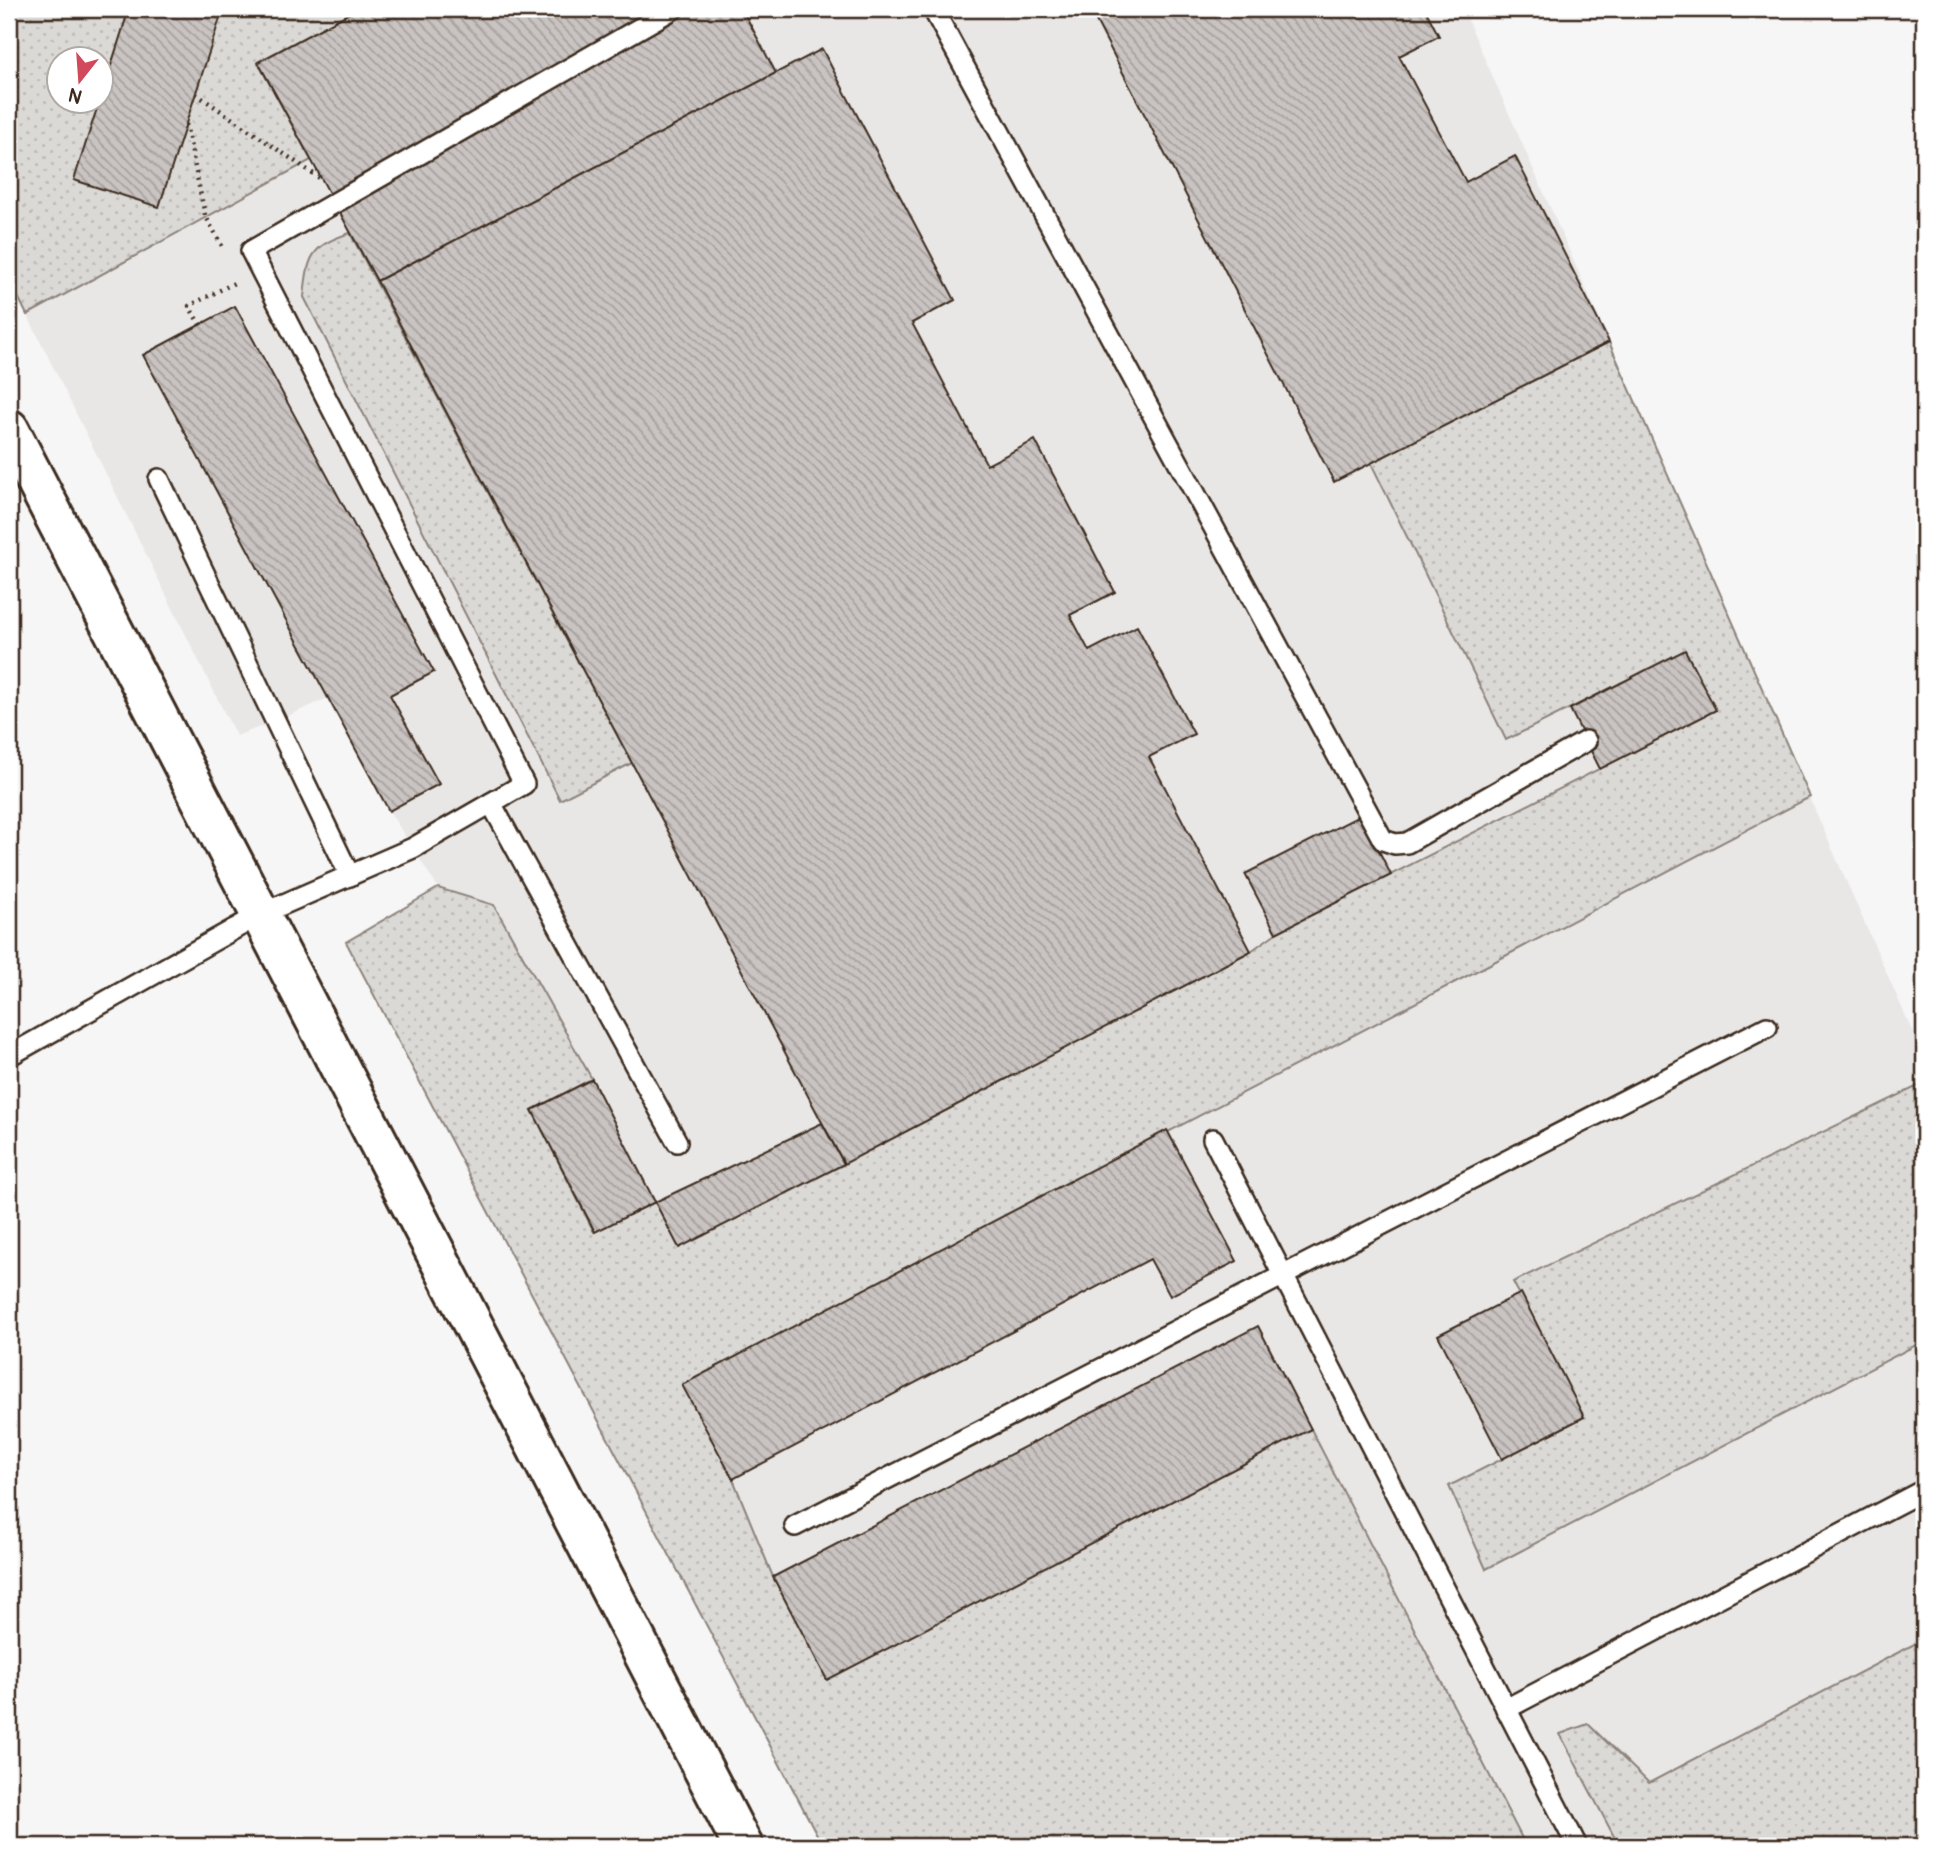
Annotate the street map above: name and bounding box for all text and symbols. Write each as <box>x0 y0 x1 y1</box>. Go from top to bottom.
north arrow <box>46 46 116 116</box>
text: N <box>66 82 85 109</box>

